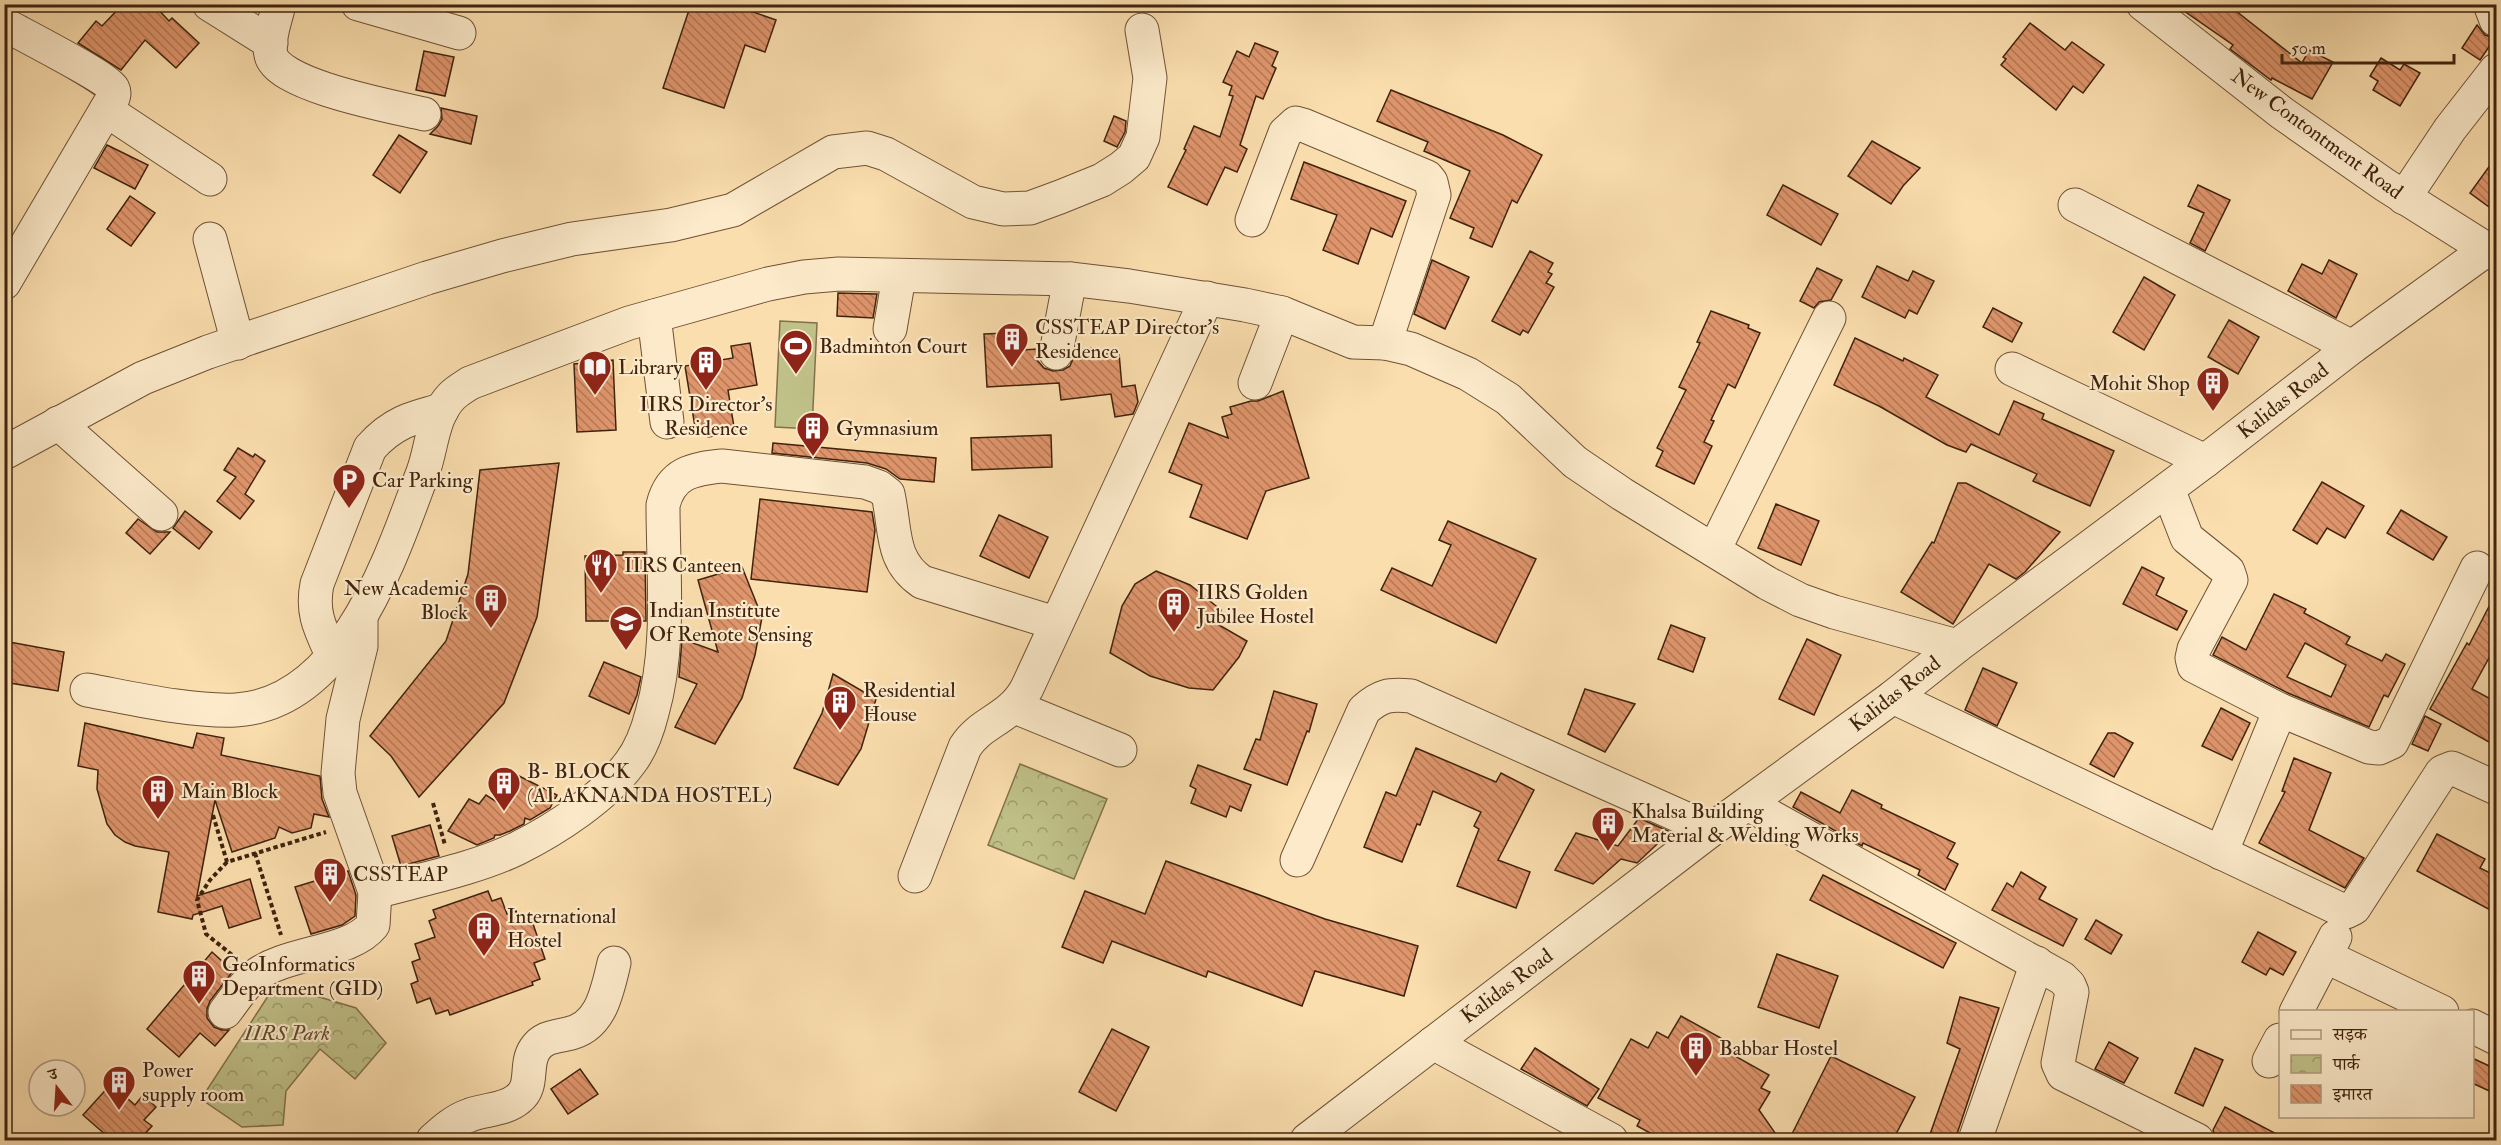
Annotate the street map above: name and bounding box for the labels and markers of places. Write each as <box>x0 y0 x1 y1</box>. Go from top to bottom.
place label: CSSTEAP Director's Residence <box>1035 314 1219 365</box>
building icon: CSSTEAP Director's Residence <box>994 321 1030 368</box>
sports icon: Badminton Court <box>778 328 814 375</box>
place label: Badminton Court <box>819 333 968 360</box>
building icon: IIRS Director's Residence <box>688 344 724 391</box>
library icon: Library <box>577 349 613 396</box>
place label: Library <box>618 354 683 381</box>
building icon: Mohit Shop <box>2195 365 2231 412</box>
place label: Mohit Shop <box>2089 370 2190 397</box>
place label: IIRS Director's Residence <box>640 391 772 442</box>
building icon: Gymnasium <box>795 410 831 457</box>
place label: Gymnasium <box>836 415 939 442</box>
parking icon: Car Parking <box>331 462 367 509</box>
place label: Car Parking <box>372 467 474 494</box>
restaurant icon: IIRS Canteen <box>583 547 619 594</box>
place label: IIRS Canteen <box>624 552 742 579</box>
place label: New Academic Block <box>344 575 469 626</box>
place label: IIRS Golden Jubilee Hostel <box>1196 579 1315 630</box>
building icon: New Academic Block <box>473 582 509 629</box>
building icon: IIRS Golden Jubilee Hostel <box>1156 586 1192 633</box>
place label: Indian Institute Of Remote Sensing <box>649 597 813 648</box>
school or university icon: Indian Institute Of Remote Sensing <box>608 604 644 651</box>
place label: Residential House <box>863 677 956 728</box>
building icon: Residential House <box>822 684 858 731</box>
place label: B- BLOCK (ALAKNANDA HOSTEL) <box>527 758 772 809</box>
building icon: B- BLOCK (ALAKNANDA HOSTEL) <box>486 765 522 812</box>
building icon: Main Block <box>140 773 176 820</box>
place label: Main Block <box>181 778 278 805</box>
place label: Khalsa Building Material & Welding Works <box>1631 798 1859 849</box>
building icon: Khalsa Building Material & Welding Works <box>1590 805 1626 852</box>
building icon: CSSTEAP <box>312 856 348 903</box>
place label: CSSTEAP <box>353 861 448 888</box>
place label: International Hostel <box>507 903 617 954</box>
building icon: International Hostel <box>466 910 502 957</box>
place label: GeoInformatics Department (GID) <box>222 951 383 1002</box>
building icon: GeoInformatics Department (GID) <box>181 958 217 1005</box>
building icon: Babbar Hostel <box>1678 1030 1714 1077</box>
place label: Babbar Hostel <box>1719 1035 1839 1062</box>
place label: Power supply room <box>142 1057 244 1108</box>
building icon: Power supply room <box>101 1064 137 1111</box>

